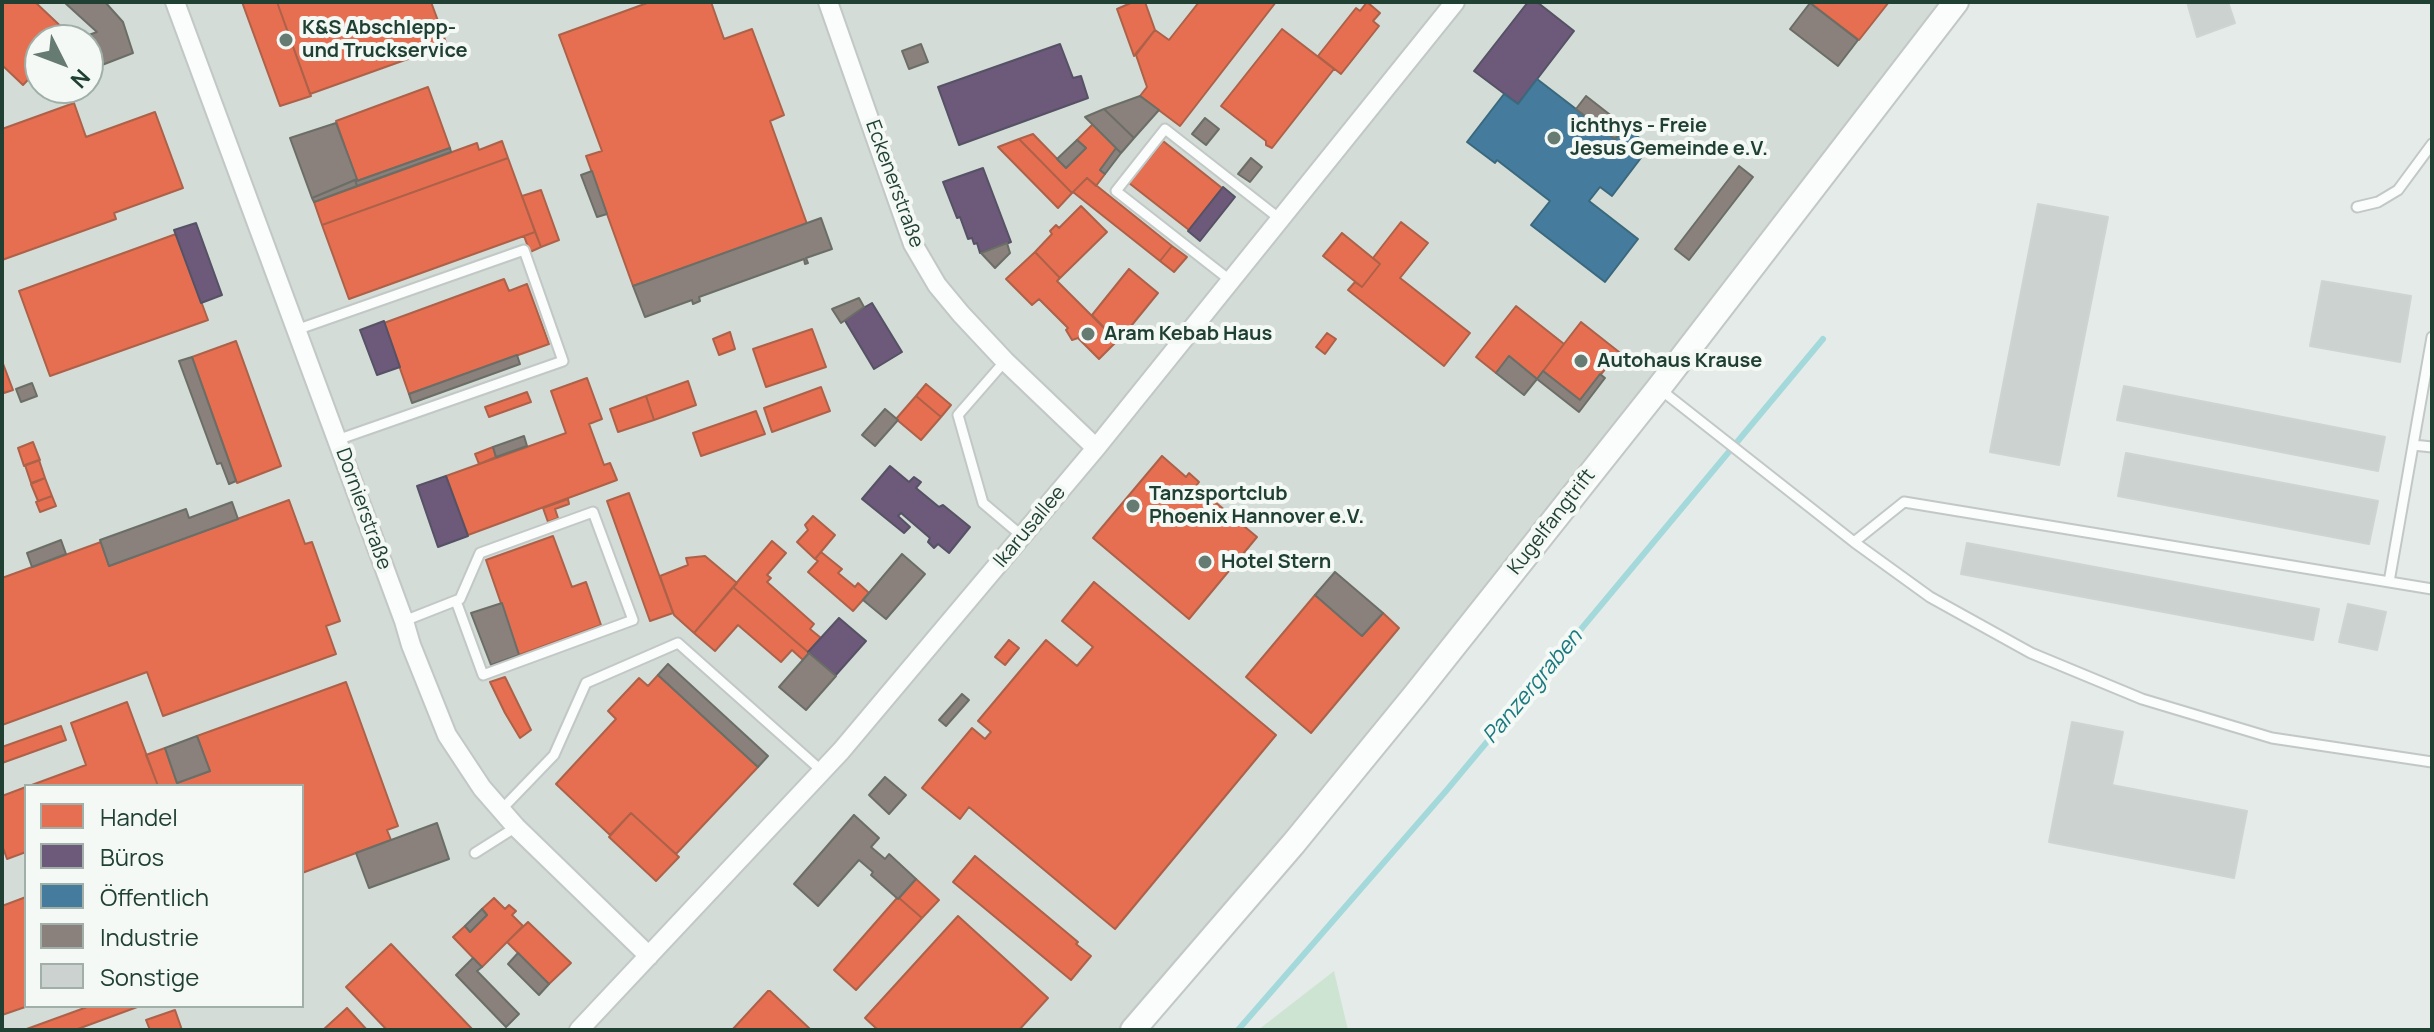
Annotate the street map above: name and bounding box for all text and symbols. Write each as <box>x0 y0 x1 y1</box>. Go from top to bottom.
place label: K&S Abschlepp- und Truckservice <box>302 16 468 63</box>
north arrow <box>24 24 104 104</box>
marker: K&S Abschlepp- und Truckservice <box>277 31 295 49</box>
text: N <box>64 63 97 95</box>
place label: ichthys - Freie Jesus Gemeinde e.V. <box>1570 114 1768 161</box>
street label: Eckenerstraße <box>860 117 928 251</box>
marker: ichthys - Freie Jesus Gemeinde e.V. <box>1545 129 1563 147</box>
place label: Aram Kebab Haus <box>1104 322 1272 346</box>
marker: Aram Kebab Haus <box>1079 325 1097 343</box>
place label: Autohaus Krause <box>1597 349 1762 373</box>
marker: Autohaus Krause <box>1572 352 1590 370</box>
street label: Dornierstraße <box>330 445 396 573</box>
street label: Kugelfangtrift <box>1503 464 1601 580</box>
street label: Ikarusallee <box>989 481 1071 573</box>
place label: Tanzsportclub Phoenix Hannover e.V. <box>1149 482 1364 529</box>
marker: Tanzsportclub Phoenix Hannover e.V. <box>1124 497 1142 515</box>
place label: Hotel Stern <box>1221 550 1331 574</box>
marker: Hotel Stern <box>1196 553 1214 571</box>
water label: Panzergraben <box>1478 625 1588 749</box>
legend <box>24 784 304 1008</box>
text: Handel <box>100 800 178 833</box>
text: Büros <box>100 840 164 873</box>
text: Öffentlich <box>100 880 209 913</box>
text: Industrie <box>100 920 199 953</box>
text: Sonstige <box>100 960 199 993</box>

